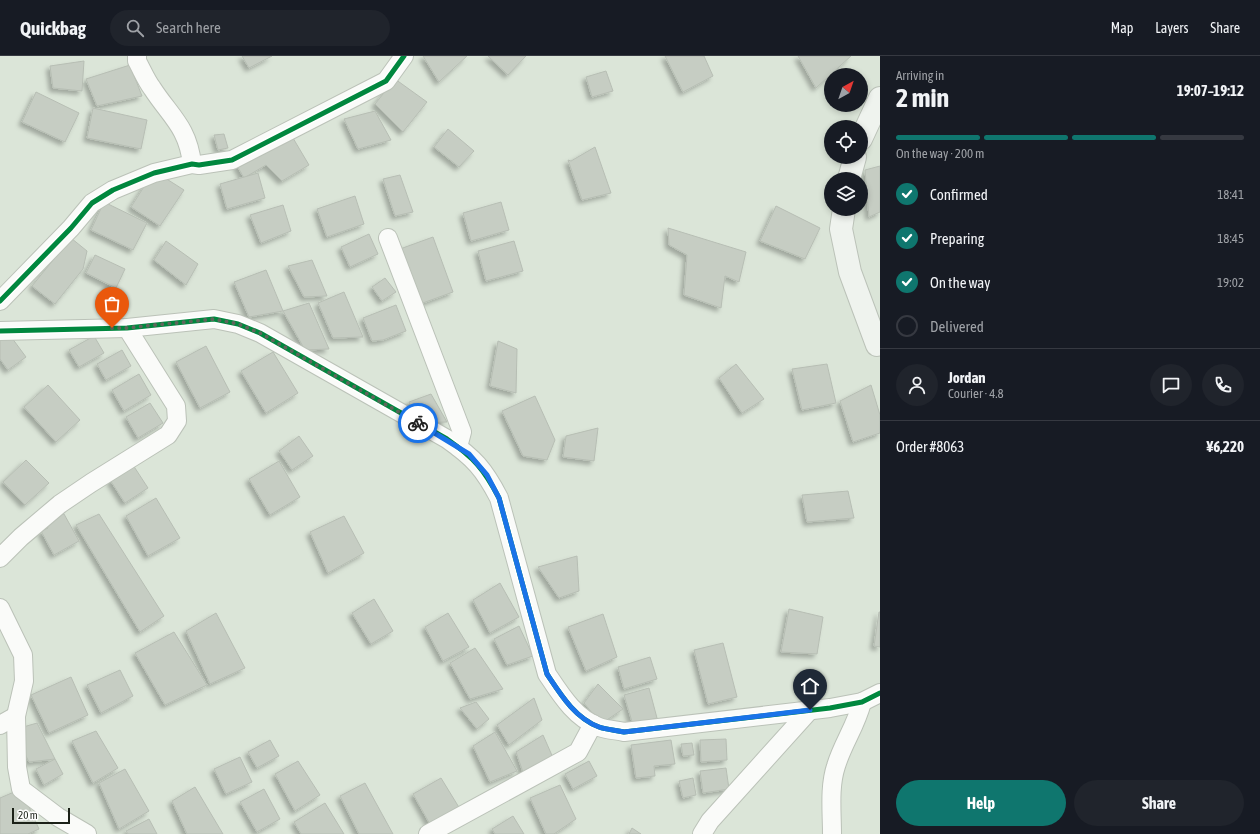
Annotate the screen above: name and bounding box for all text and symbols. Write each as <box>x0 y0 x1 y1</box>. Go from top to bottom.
search box <box>110 10 390 46</box>
text: Quickbag <box>20 17 86 39</box>
icon: search <box>124 17 146 39</box>
text: Search here <box>156 19 221 36</box>
text: Map <box>1111 20 1133 36</box>
text: Layers <box>1155 20 1188 36</box>
text: Share <box>1210 20 1240 36</box>
north arrow <box>824 68 868 112</box>
map controls <box>824 68 868 216</box>
text: Arriving in <box>896 68 944 83</box>
text: 19:07–19:12 <box>1177 82 1244 99</box>
text: 2 min <box>896 83 949 113</box>
button: locate <box>824 120 868 164</box>
text: On the way · 200 m <box>896 146 984 161</box>
button: layers <box>824 172 868 216</box>
icon: check <box>896 183 918 205</box>
text: Confirmed <box>930 186 988 203</box>
text: 18:41 <box>1217 187 1244 202</box>
icon: check <box>896 227 918 249</box>
text: Preparing <box>930 230 984 247</box>
text: 18:45 <box>1217 231 1244 246</box>
icon: check <box>896 271 918 293</box>
text: On the way <box>930 274 991 291</box>
text: 19:02 <box>1217 275 1244 290</box>
pin <box>95 287 129 328</box>
icon: bag <box>101 293 123 315</box>
text: Delivered <box>930 318 984 335</box>
button: person <box>896 364 938 406</box>
button: chat <box>1150 364 1192 406</box>
button: phone <box>1202 364 1244 406</box>
text: Jordan <box>948 369 986 386</box>
text: Courier · 4.8 <box>948 386 1004 401</box>
courier <box>398 403 438 443</box>
icon: bike <box>407 412 429 434</box>
text: Order #8063 <box>896 438 964 455</box>
text: ¥6,220 <box>1206 438 1244 455</box>
pin <box>793 669 827 710</box>
icon: home <box>799 675 821 697</box>
button: Help <box>896 780 1066 826</box>
button: Share <box>1074 780 1244 826</box>
scale bar <box>12 806 70 825</box>
text: 20 m <box>18 809 38 821</box>

